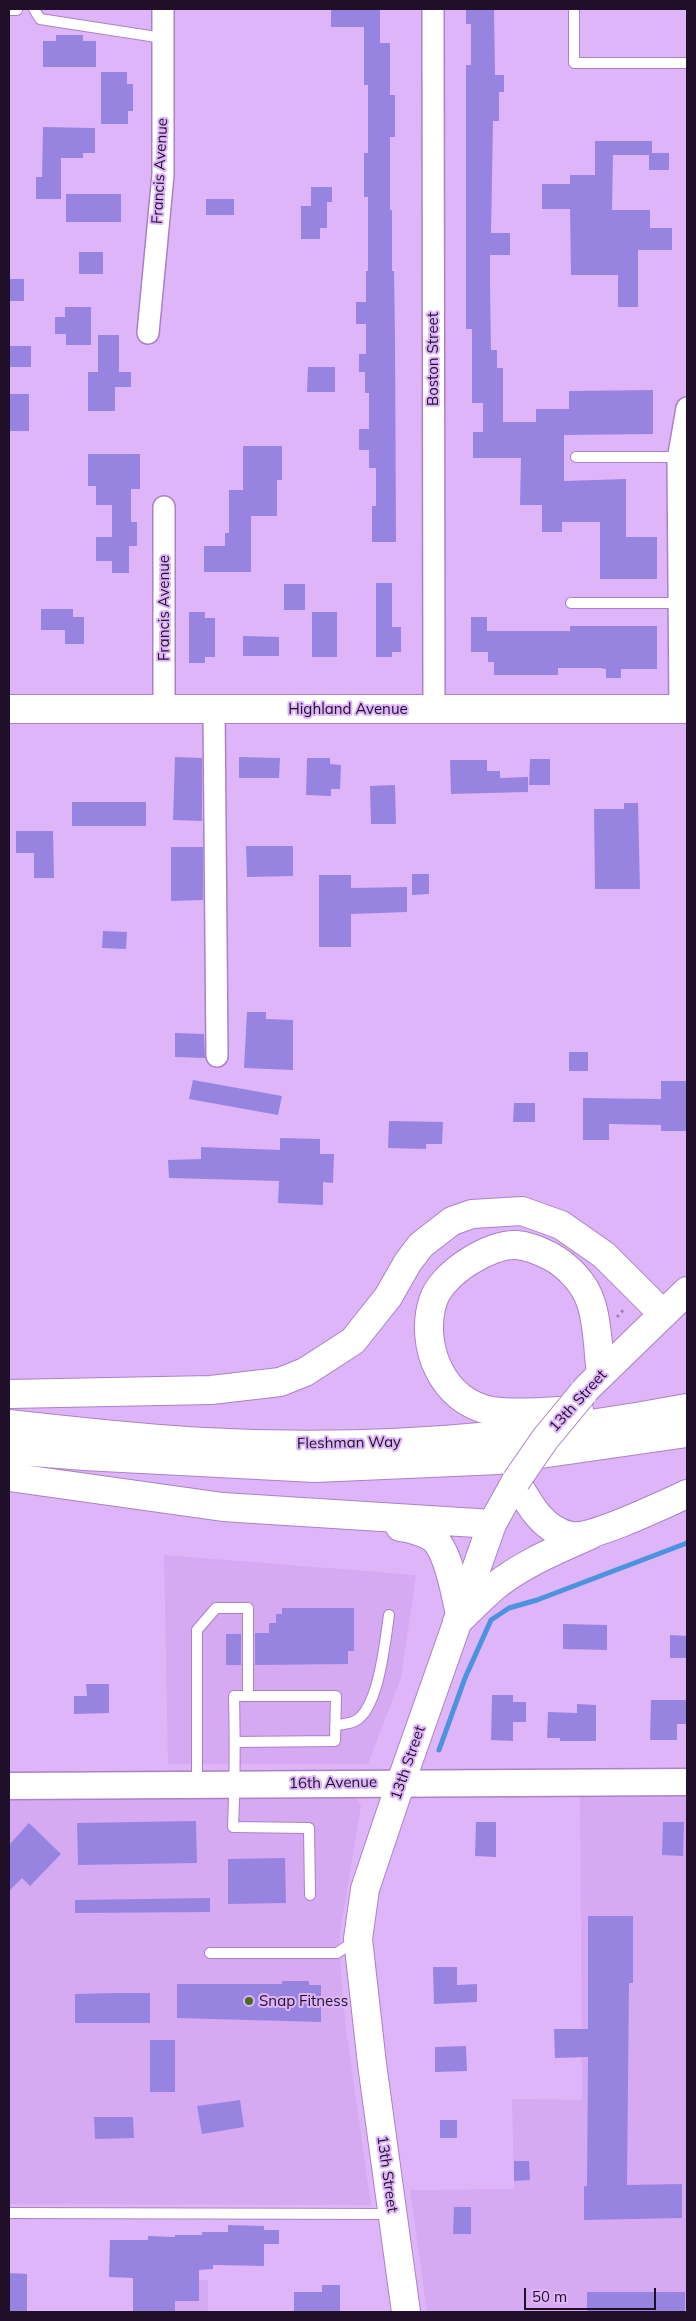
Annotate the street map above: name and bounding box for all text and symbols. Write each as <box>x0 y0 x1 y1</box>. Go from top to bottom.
street label: Francis Avenue <box>148 118 172 224</box>
street label: Boston Street <box>424 312 442 406</box>
street label: Francis Avenue <box>155 555 173 661</box>
street label: Highland Avenue <box>288 700 408 718</box>
street label: 13th Street <box>545 1366 611 1436</box>
street label: Fleshman Way <box>297 1433 401 1453</box>
street label: 13th Street <box>387 1723 429 1803</box>
street label: 16th Avenue <box>289 1773 377 1793</box>
place label: Snap Fitness <box>259 1992 348 2010</box>
marker: Snap Fitness <box>243 1995 255 2007</box>
street label: 13th Street <box>373 2134 401 2214</box>
scale bar <box>526 2278 658 2310</box>
text: 50 m <box>532 2287 567 2306</box>

